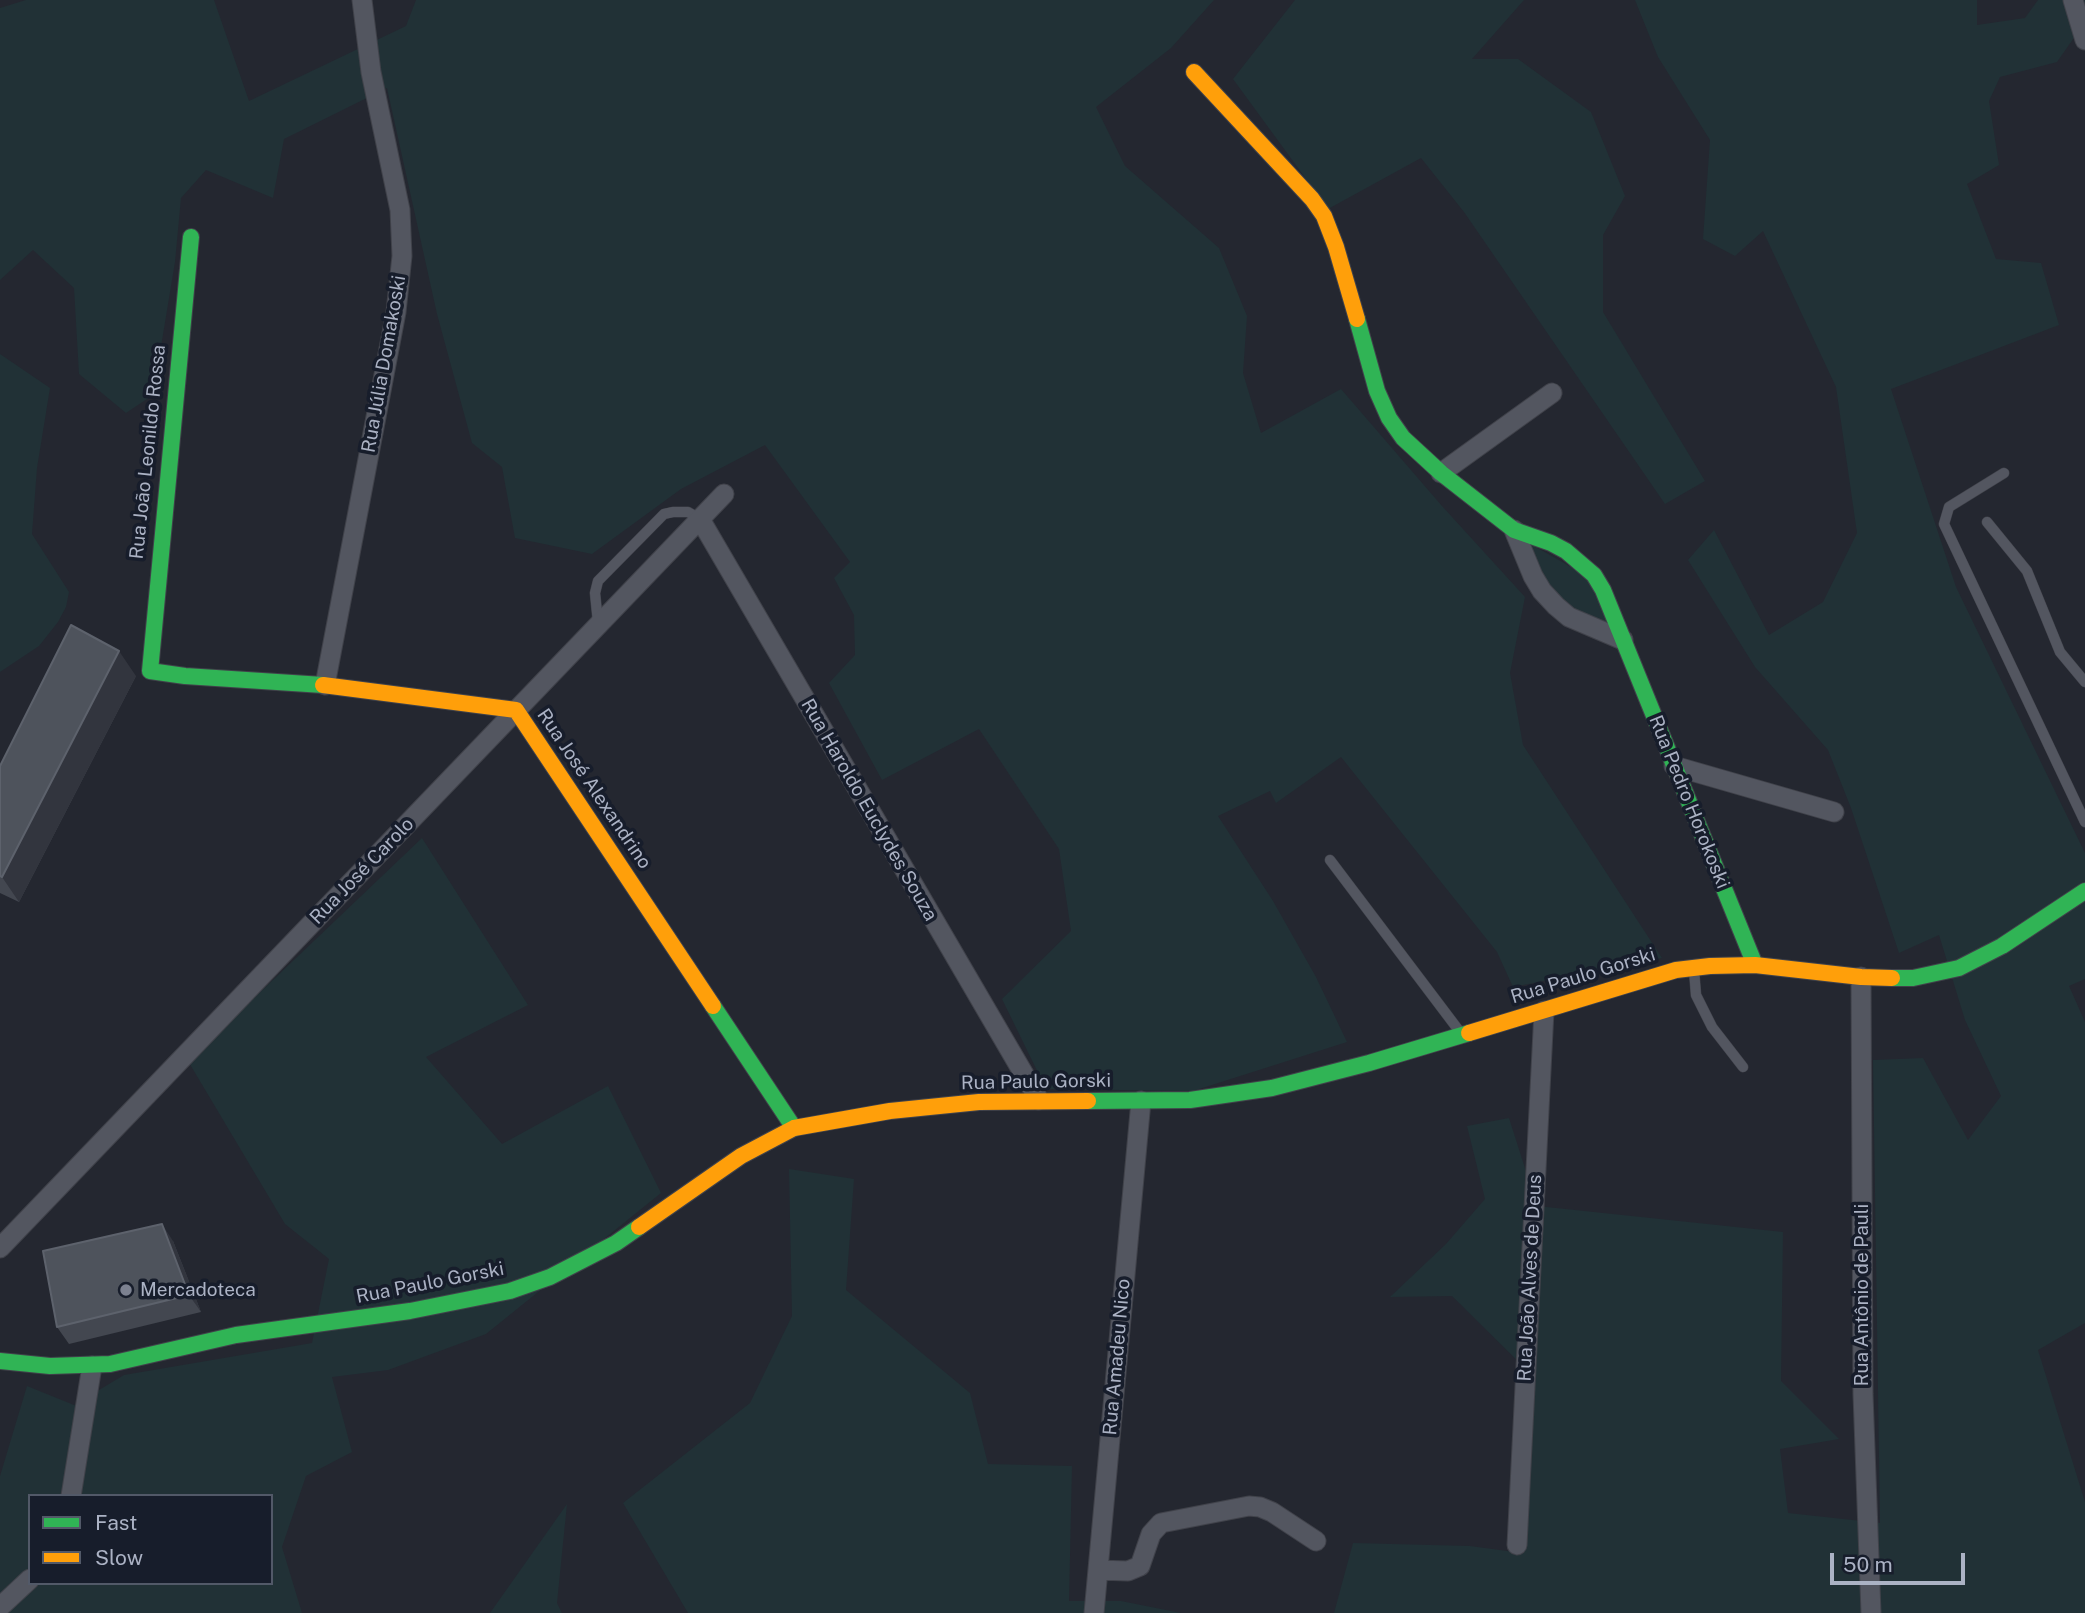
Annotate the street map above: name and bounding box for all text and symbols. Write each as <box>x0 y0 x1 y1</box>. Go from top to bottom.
street label: Rua Júlia Domakoski <box>357 274 411 454</box>
street label: Rua João Leonildo Rossa <box>125 344 171 560</box>
street label: Rua Haroldo Euclydes Souza <box>796 695 942 925</box>
street label: Rua José Alexandrino <box>532 705 656 873</box>
street label: Rua Pedro Horokoski <box>1644 712 1734 892</box>
street label: Rua José Carolo <box>305 813 419 929</box>
street label: Rua Paulo Gorski <box>1508 943 1658 1009</box>
street label: Rua Paulo Gorski <box>961 1069 1111 1095</box>
street label: Rua João Alves de Deus <box>1513 1174 1547 1382</box>
street label: Rua Antônio de Pauli <box>1851 1204 1873 1386</box>
street label: Rua Paulo Gorski <box>354 1257 506 1309</box>
street label: Rua Amadeu Nico <box>1099 1278 1135 1436</box>
place label: Mercadoteca <box>140 1279 256 1301</box>
marker: Mercadoteca <box>118 1282 134 1298</box>
legend <box>28 1494 273 1585</box>
text: Fast <box>95 1510 137 1535</box>
scale bar <box>1833 1540 1968 1584</box>
text: Slow <box>95 1545 143 1570</box>
text: 50 m <box>1843 1552 1893 1577</box>

